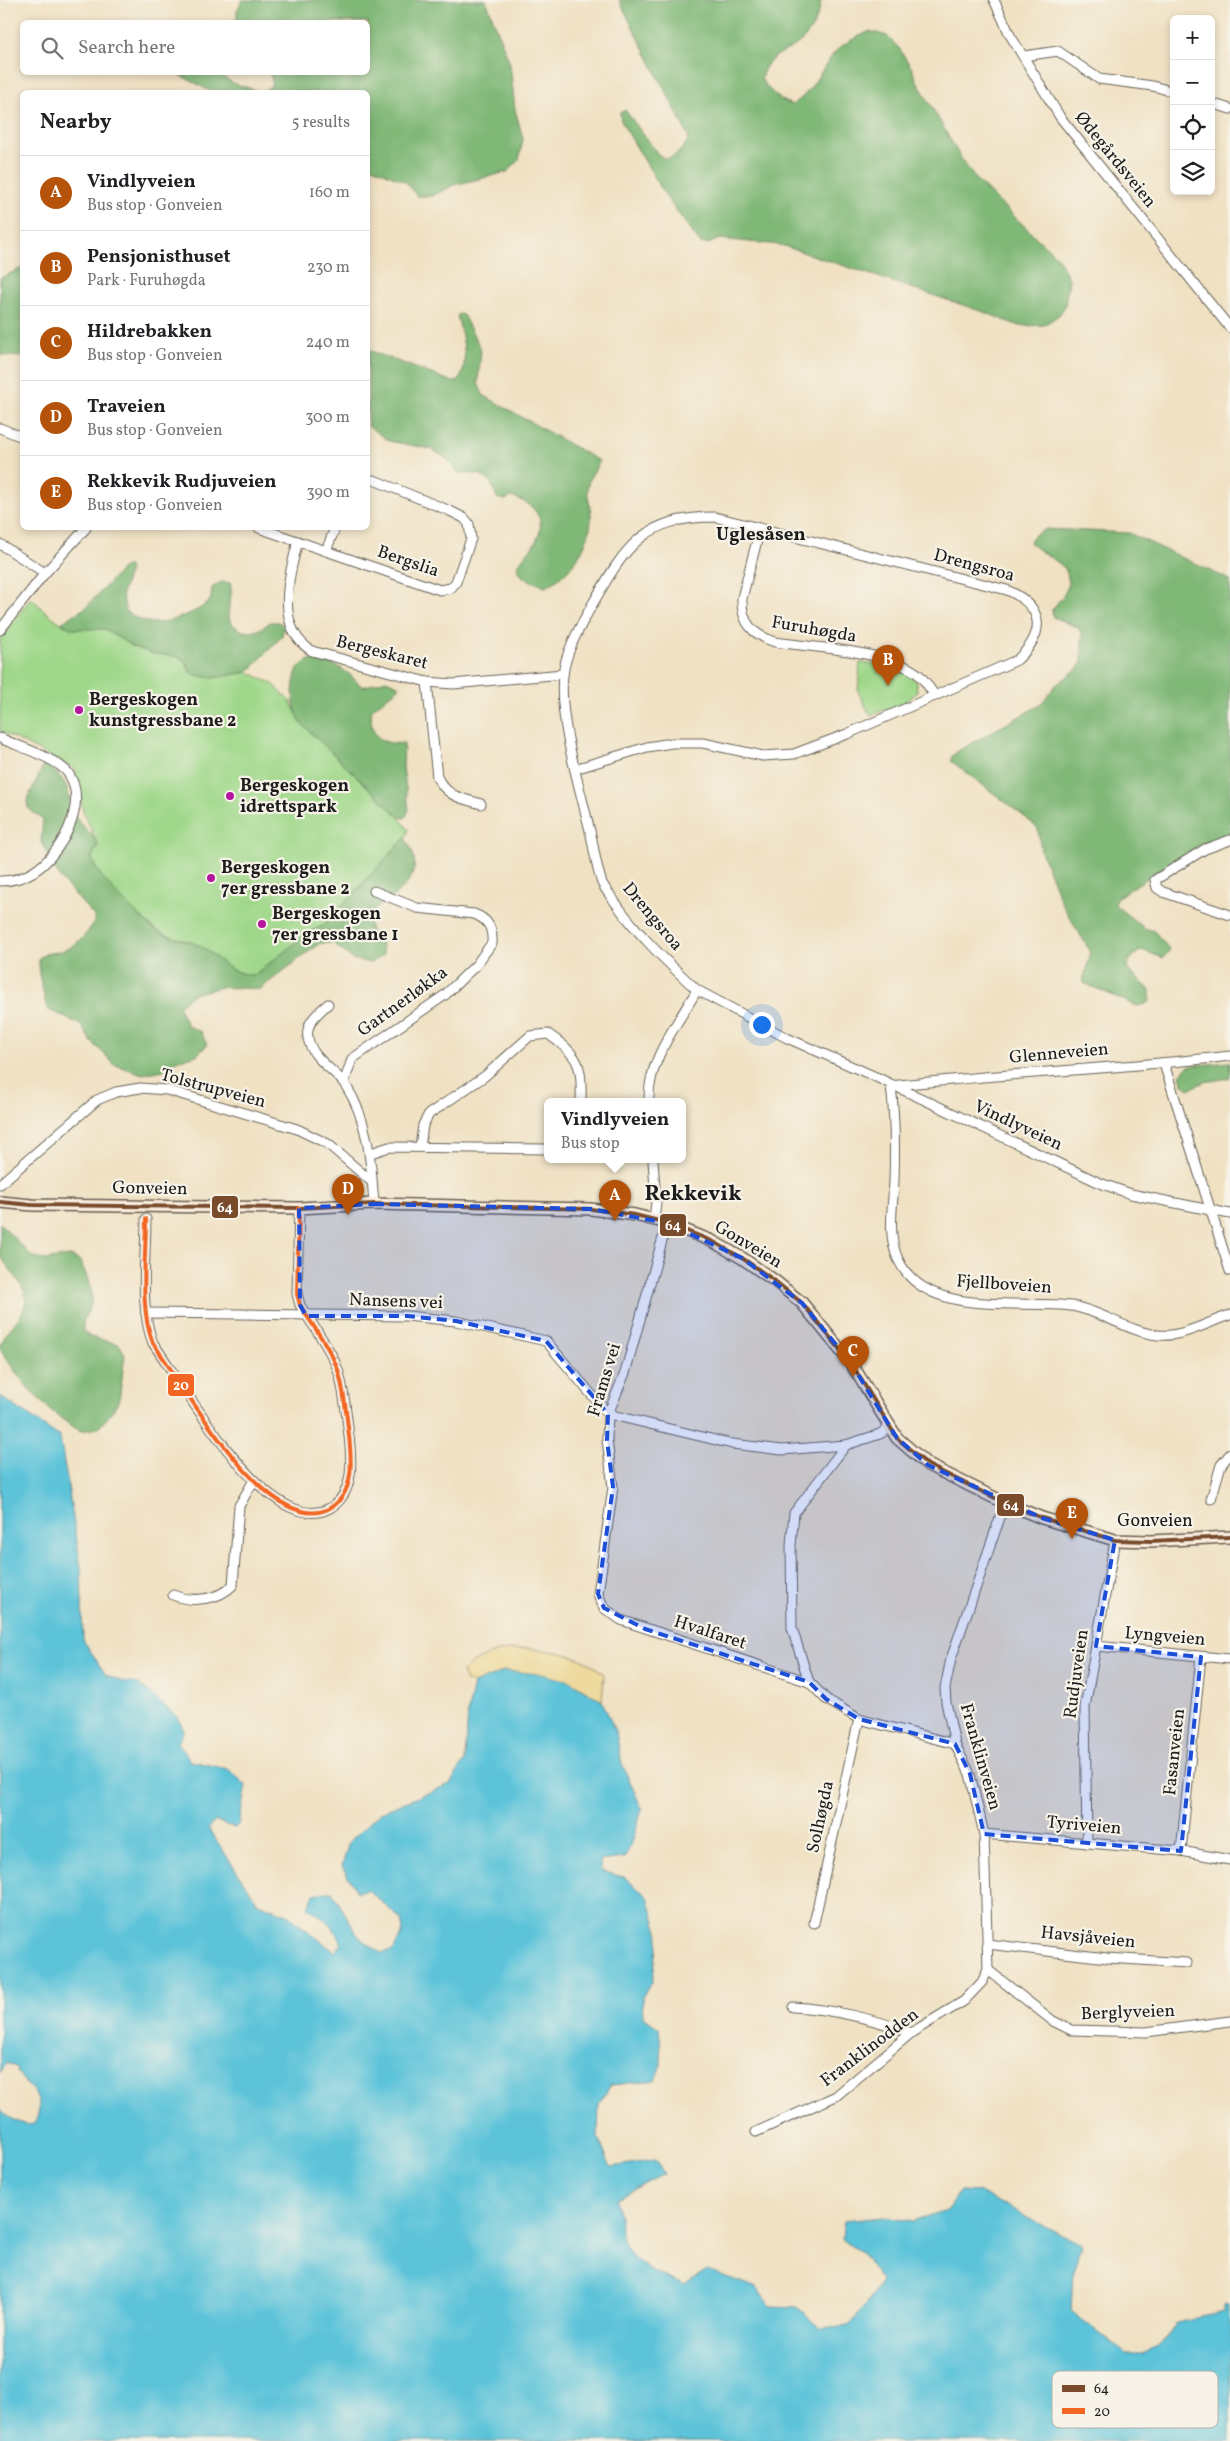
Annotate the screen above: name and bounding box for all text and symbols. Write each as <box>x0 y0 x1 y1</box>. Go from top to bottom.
map controls <box>1170 15 1215 195</box>
button: + <box>1170 15 1215 60</box>
search box <box>20 20 370 75</box>
icon: search <box>38 34 66 62</box>
text: Search here <box>78 35 175 61</box>
button: − <box>1170 60 1215 105</box>
button: locate <box>1170 105 1215 150</box>
street label: Ødegårdsveien <box>1068 106 1162 214</box>
text: Nearby <box>40 108 111 137</box>
text: 5 results <box>292 112 350 134</box>
button: layers <box>1170 150 1215 195</box>
text: Vindlyveien <box>87 169 196 195</box>
text: A <box>50 182 62 204</box>
text: 160 m <box>309 182 350 204</box>
text: Bus stop · Gonveien <box>87 195 223 217</box>
text: Pensjonisthuset <box>87 244 231 270</box>
text: B <box>51 257 61 279</box>
text: 230 m <box>307 257 350 279</box>
text: Park · Furuhøgda <box>87 270 206 292</box>
text: Hildrebakken <box>87 319 212 345</box>
text: C <box>51 332 61 354</box>
text: 240 m <box>306 332 350 354</box>
text: Bus stop · Gonveien <box>87 345 223 367</box>
text: Traveien <box>87 394 166 420</box>
text: D <box>50 407 62 429</box>
text: 300 m <box>305 407 350 429</box>
text: Bus stop · Gonveien <box>87 420 223 442</box>
text: Rekkevik Rudjuveien <box>87 469 277 495</box>
text: E <box>51 482 61 504</box>
text: 390 m <box>307 482 350 504</box>
text: Bus stop · Gonveien <box>87 495 223 517</box>
district label: Uglesåsen <box>716 522 806 548</box>
street label: Bergslia <box>374 540 442 584</box>
street label: Drengsroa <box>931 543 1017 589</box>
street label: Furuhøgda <box>769 610 859 650</box>
street label: Bergeskaret <box>333 630 431 676</box>
pin: B <box>872 645 904 686</box>
place label: Bergeskogen kunstgressbane 2 <box>89 688 236 734</box>
marker: Bergeskogen kunstgressbane 2 <box>73 704 85 716</box>
place label: Bergeskogen idrettspark <box>240 774 349 820</box>
marker: Bergeskogen idrettspark <box>224 790 236 802</box>
place label: Bergeskogen 7er gressbane 2 <box>221 856 350 902</box>
marker: Bergeskogen 7er gressbane 2 <box>205 872 217 884</box>
street label: Drengsroa <box>616 877 688 957</box>
place label: Bergeskogen 7er gressbane 1 <box>272 902 398 948</box>
marker: Bergeskogen 7er gressbane 1 <box>256 918 268 930</box>
street label: Gartnerløkka <box>353 961 453 1043</box>
your location <box>749 1012 775 1038</box>
street label: Glenneveien <box>1008 1037 1110 1071</box>
street label: Tolstrupveien <box>157 1063 269 1115</box>
street label: Vindlyveien <box>969 1095 1067 1158</box>
popup <box>544 1098 686 1163</box>
text: Vindlyveien <box>561 1107 669 1133</box>
text: Bus stop <box>561 1133 620 1155</box>
pin: D <box>332 1174 364 1215</box>
street label: Gonveien <box>112 1176 188 1202</box>
district label: Rekkevik <box>645 1179 741 1210</box>
pin: A <box>599 1180 631 1221</box>
line badge: 64 <box>211 1195 239 1219</box>
text: 64 <box>217 1199 233 1218</box>
line badge: 64 <box>659 1213 687 1237</box>
street label: Gonveien <box>709 1215 787 1275</box>
text: 64 <box>665 1217 681 1236</box>
street label: Fjellboveien <box>955 1269 1053 1301</box>
street label: Nansens vei <box>349 1288 443 1316</box>
pin: C <box>837 1336 869 1377</box>
street label: Frams vei <box>582 1340 628 1420</box>
line badge: 20 <box>167 1373 195 1397</box>
text: 20 <box>173 1377 189 1396</box>
line badge: 64 <box>996 1493 1025 1517</box>
text: 64 <box>1003 1497 1019 1516</box>
pin: E <box>1056 1498 1088 1539</box>
street label: Gonveien <box>1117 1509 1193 1534</box>
street label: Hvalfaret <box>671 1610 749 1656</box>
street label: Lyngveien <box>1124 1621 1207 1653</box>
street label: Rudjuveien <box>1058 1628 1096 1720</box>
street label: Franklinveien <box>953 1701 1007 1814</box>
street label: Fasanveien <box>1158 1707 1192 1797</box>
street label: Solhøgda <box>801 1779 841 1855</box>
street label: Tyriveien <box>1046 1810 1123 1842</box>
street label: Havsjåveien <box>1039 1921 1137 1955</box>
street label: Berglyveien <box>1081 1999 1176 2027</box>
street label: Franklinodden <box>816 2003 925 2093</box>
legend <box>1052 2371 1218 2428</box>
text: 64 <box>1094 2380 1109 2399</box>
text: 20 <box>1094 2403 1110 2422</box>

